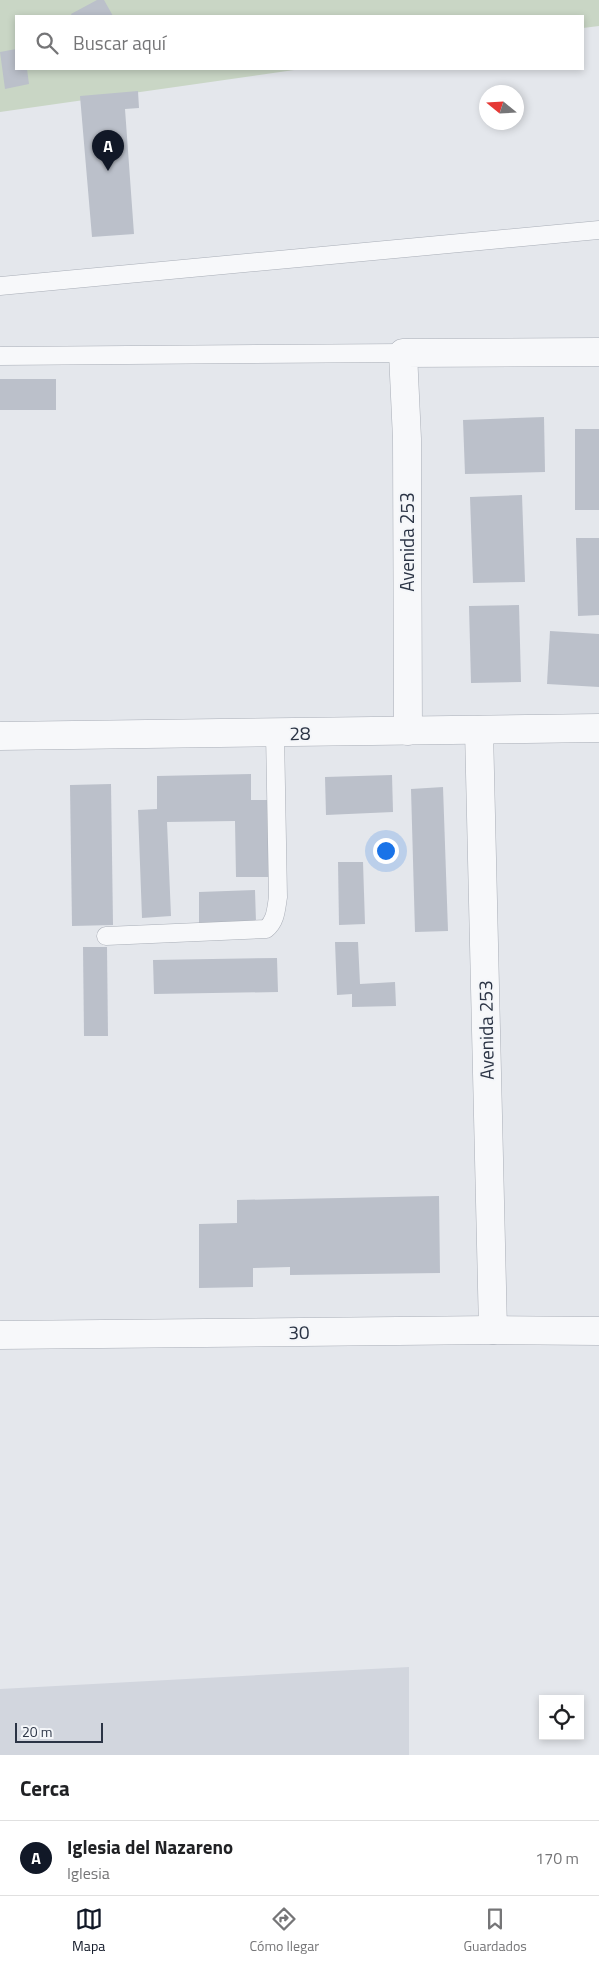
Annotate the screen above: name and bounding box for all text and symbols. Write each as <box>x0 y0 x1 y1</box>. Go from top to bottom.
search box <box>15 15 584 70</box>
text: Buscar aquí <box>73 28 166 57</box>
icon: search <box>33 29 61 57</box>
north arrow <box>479 85 524 130</box>
pin: A <box>92 130 124 171</box>
street label: Avenida 253 <box>392 492 421 592</box>
street label: 28 <box>289 718 311 747</box>
your location <box>373 838 399 864</box>
street label: Avenida 253 <box>470 980 501 1080</box>
street label: 30 <box>288 1317 310 1346</box>
map controls <box>539 1695 584 1740</box>
button: locate <box>539 1695 584 1740</box>
scale bar <box>15 1720 102 1743</box>
text: 20 m <box>22 1721 52 1742</box>
text: Cerca <box>20 1772 70 1804</box>
text: Iglesia del Nazareno <box>67 1832 233 1861</box>
text: A <box>31 1846 41 1870</box>
text: 170 m <box>535 1846 579 1870</box>
text: Iglesia <box>67 1861 110 1885</box>
tab: Mapa <box>72 1905 105 1956</box>
tab: Cómo llegar <box>250 1905 319 1956</box>
tab: Guardados <box>463 1905 527 1956</box>

